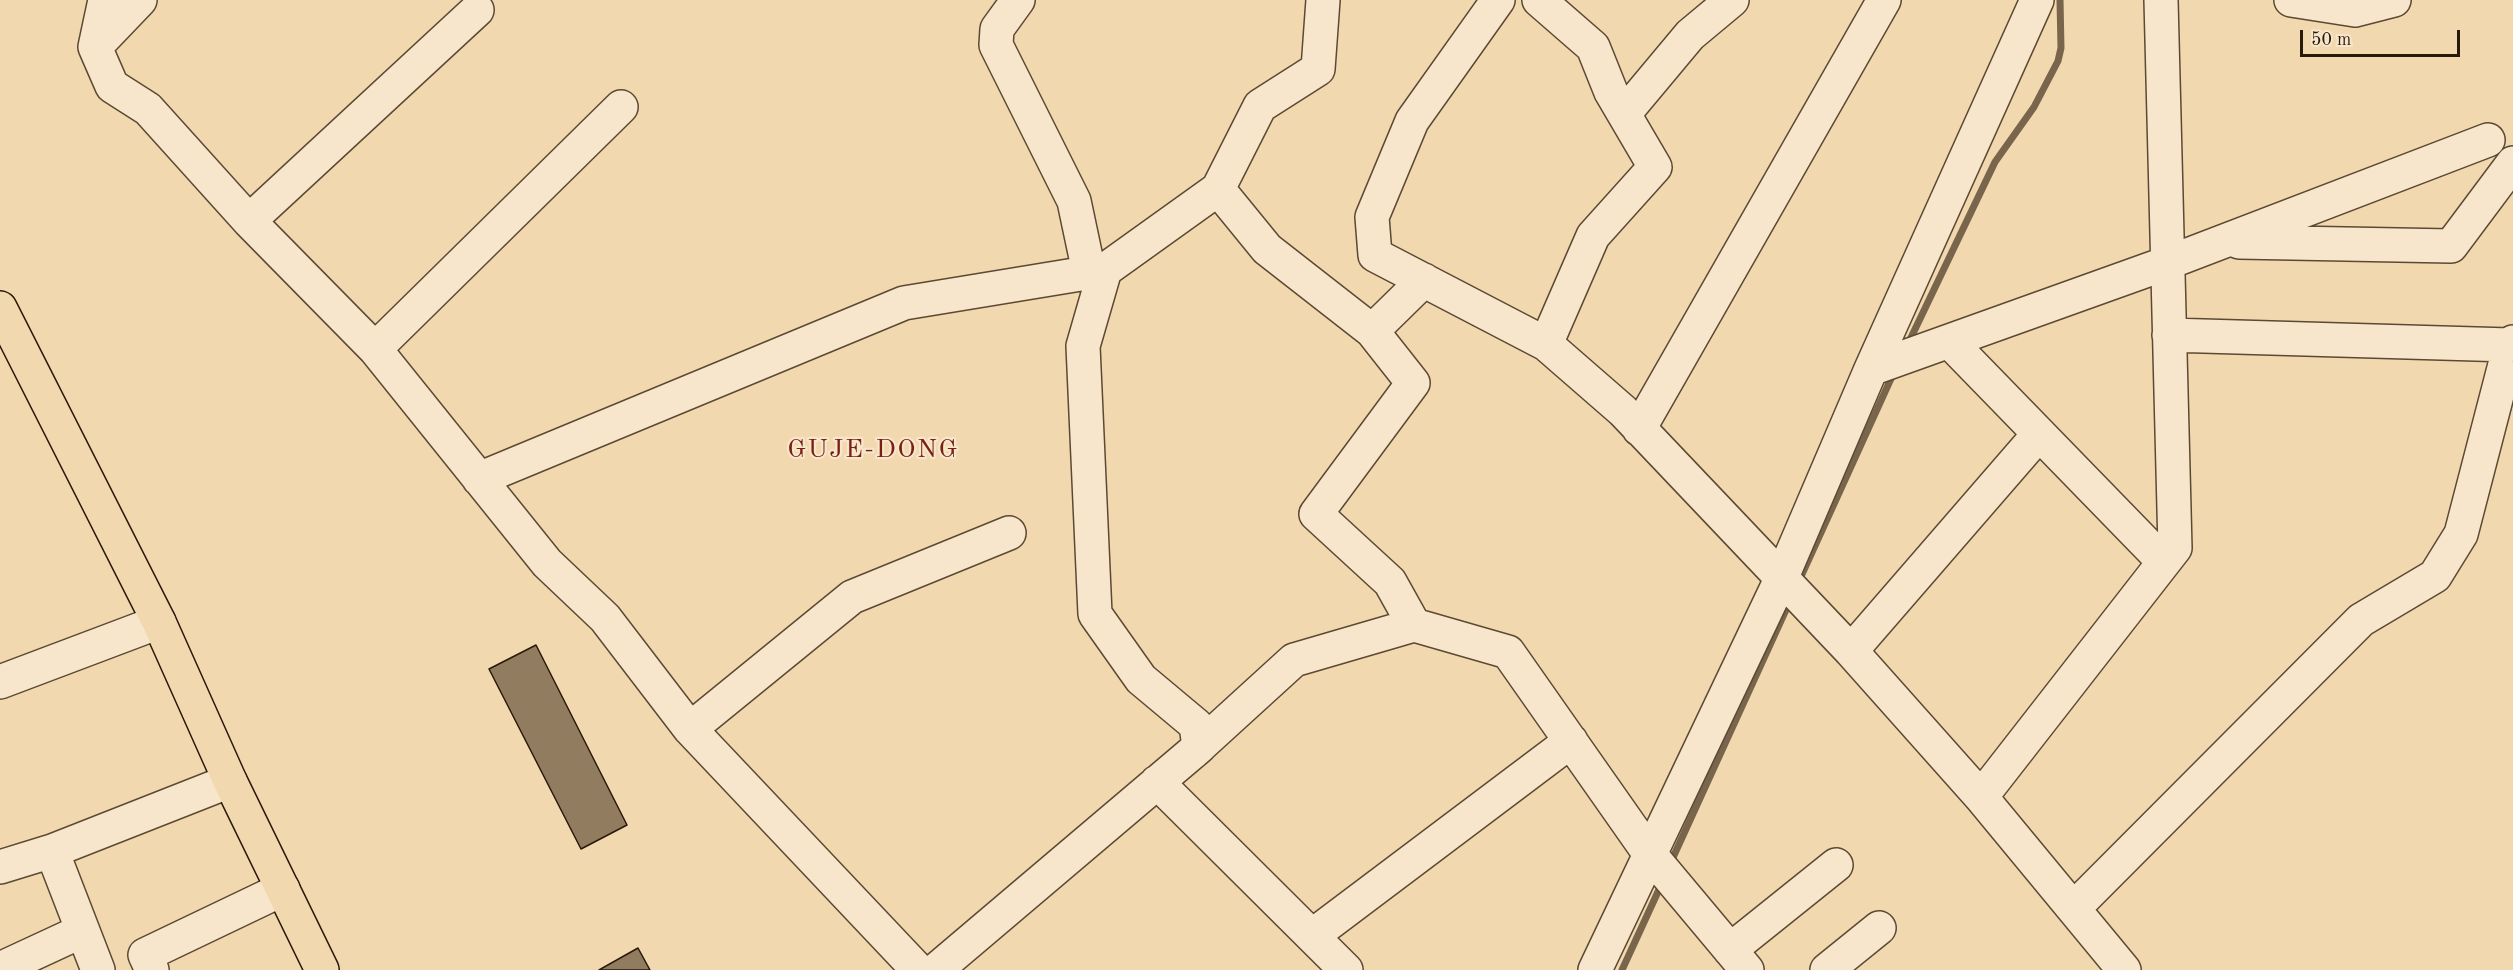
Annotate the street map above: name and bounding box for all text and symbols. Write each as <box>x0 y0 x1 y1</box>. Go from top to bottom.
scale bar <box>2303 18 2464 56</box>
text: 50 m <box>2311 31 2351 49</box>
district label: GUJE-DONG <box>787 434 959 466</box>

